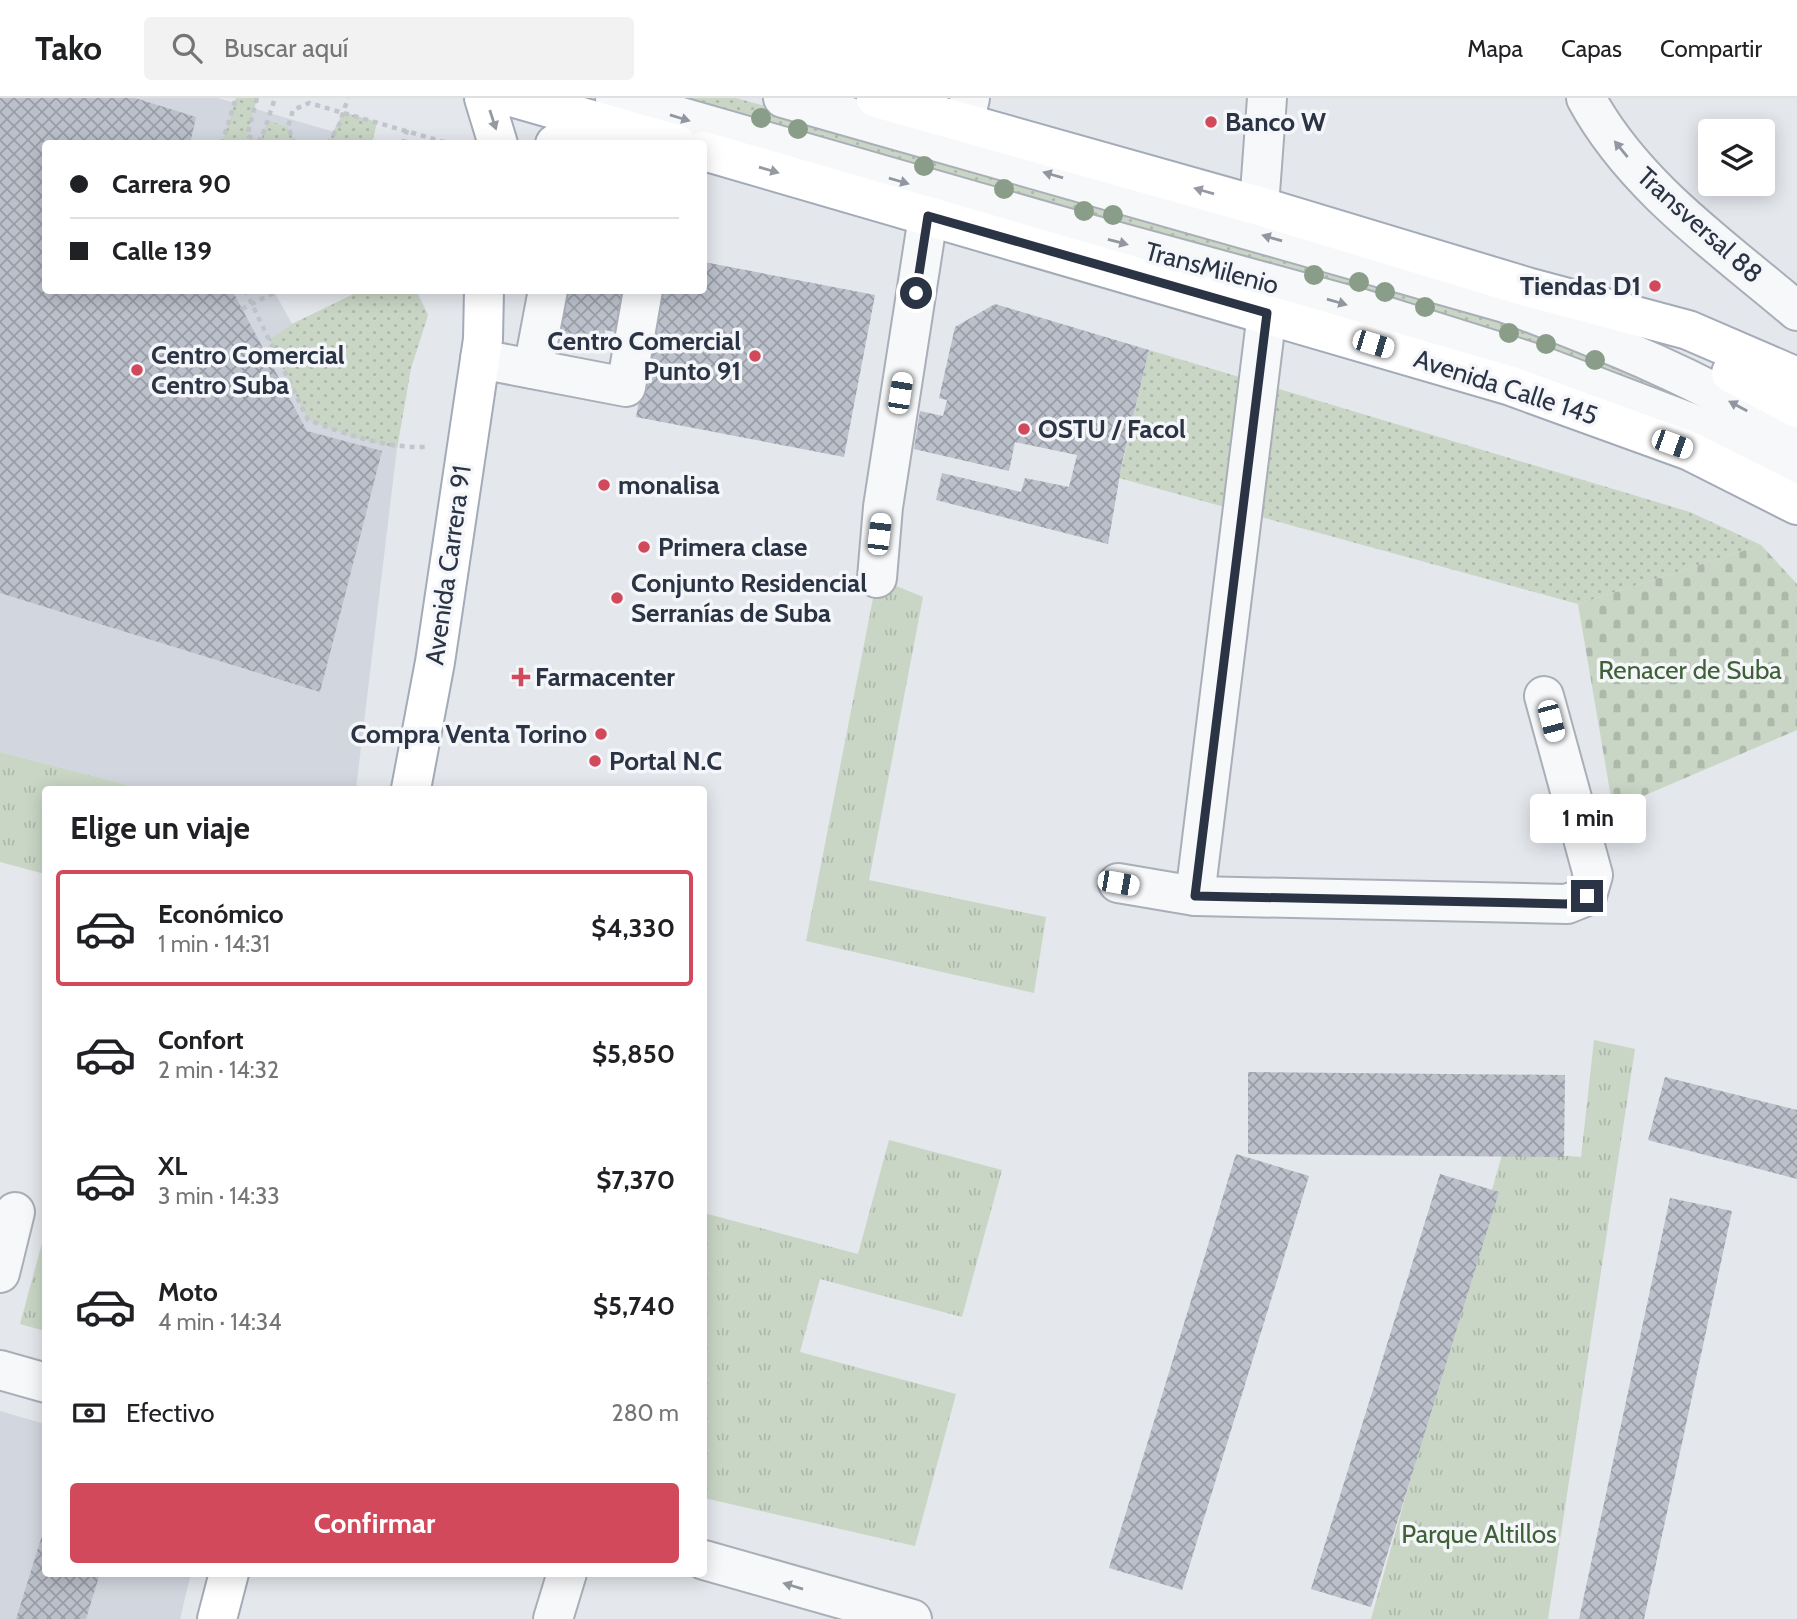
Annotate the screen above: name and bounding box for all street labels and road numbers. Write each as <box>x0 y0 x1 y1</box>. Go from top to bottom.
street label: Transversal 88 <box>1631 160 1769 290</box>
street label: TransMilenio <box>1142 235 1282 301</box>
street label: Avenida Calle 145 <box>1410 342 1602 432</box>
street label: Avenida Carrera 91 <box>418 463 478 667</box>

